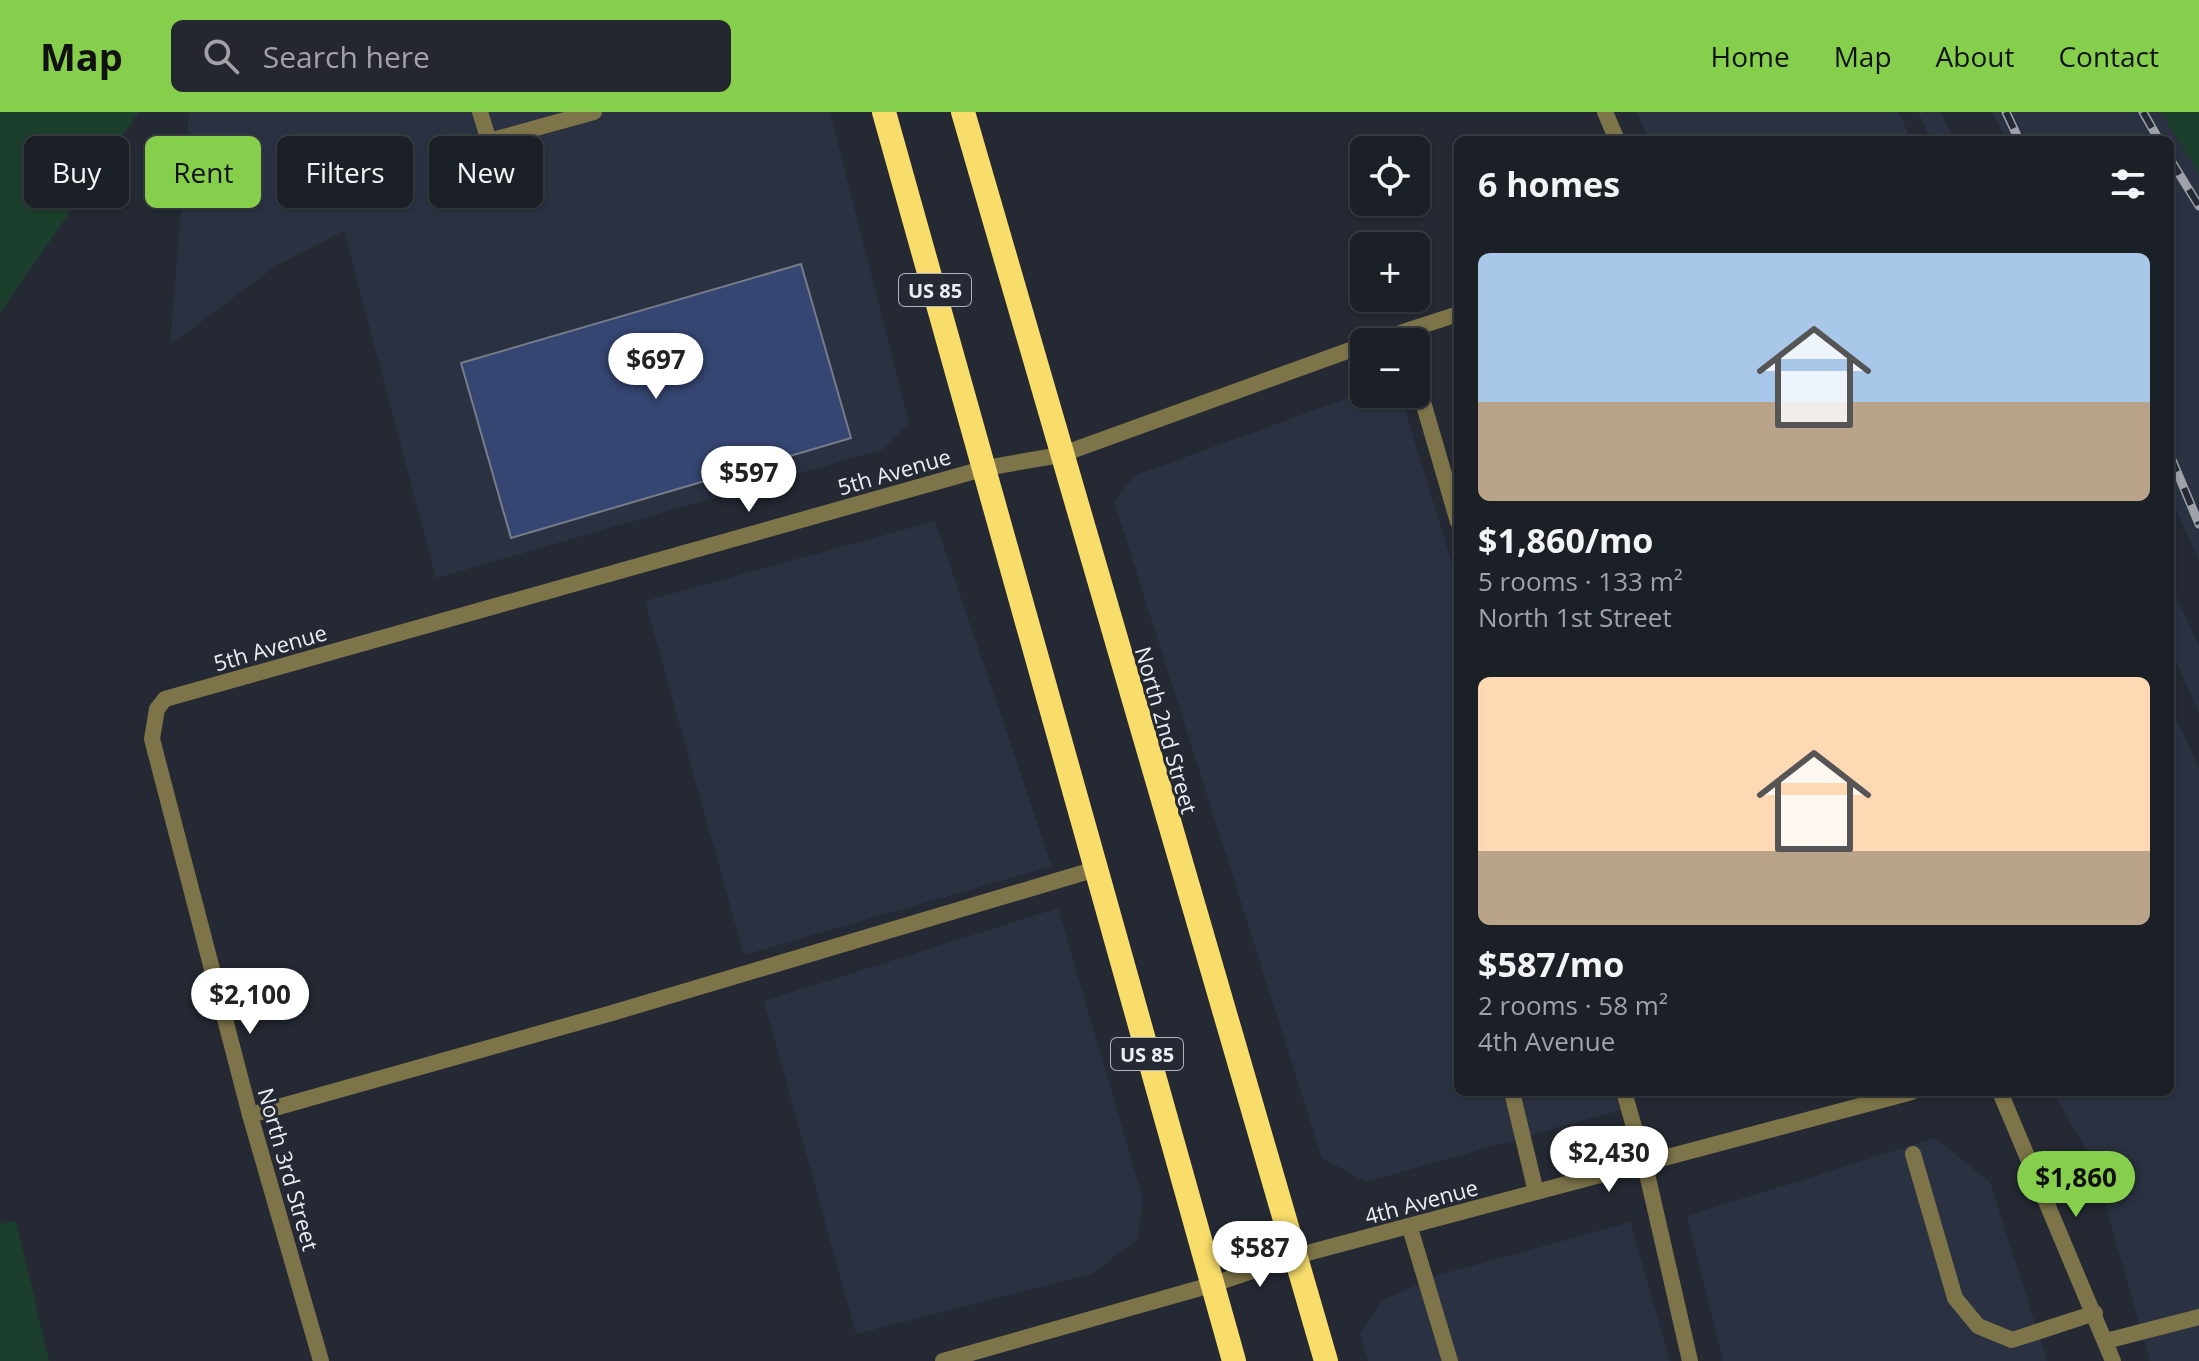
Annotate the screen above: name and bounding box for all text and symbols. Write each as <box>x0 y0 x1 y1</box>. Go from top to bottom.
search box <box>171 20 731 92</box>
text: Map <box>40 30 123 82</box>
icon: search <box>199 34 243 78</box>
text: Search here <box>263 36 430 77</box>
text: Home <box>1711 37 1790 75</box>
text: Map <box>1834 37 1892 75</box>
text: About <box>1936 37 2014 75</box>
text: Contact <box>2058 37 2159 75</box>
chip: Buy <box>24 136 129 208</box>
chip: Rent <box>145 136 261 208</box>
chip: Filters <box>277 136 413 208</box>
chip: New <box>429 136 543 208</box>
map controls <box>1350 136 1430 408</box>
button: locate <box>1350 136 1430 216</box>
text: 6 homes <box>1478 161 1620 207</box>
icon: filters <box>2106 162 2150 206</box>
button: + <box>1350 232 1430 312</box>
road number: US 85 <box>899 274 971 306</box>
icon: home <box>1742 305 1886 449</box>
button: − <box>1350 328 1430 408</box>
pin: $697 <box>609 333 703 401</box>
text: $697 <box>626 341 686 377</box>
street label: 5th Avenue <box>834 441 954 501</box>
pin: $597 <box>702 446 796 514</box>
text: $597 <box>719 454 779 490</box>
text: $1,860/mo <box>1478 517 1653 563</box>
text: 5 rooms · 133 m² <box>1478 563 1683 599</box>
text: North 1st Street <box>1478 599 1672 635</box>
street label: 5th Avenue <box>210 617 330 677</box>
street label: North 2nd Street <box>1129 643 1205 817</box>
icon: home <box>1742 729 1886 873</box>
text: $587/mo <box>1478 941 1624 987</box>
pin: $2,100 <box>185 968 315 1036</box>
text: $2,100 <box>209 976 291 1012</box>
text: 2 rooms · 58 m² <box>1478 987 1668 1023</box>
text: 4th Avenue <box>1478 1023 1615 1059</box>
road number: US 85 <box>1111 1038 1183 1070</box>
street label: North 3rd Street <box>251 1084 327 1254</box>
pin: $2,430 <box>1544 1126 1674 1194</box>
text: $2,430 <box>1568 1134 1650 1170</box>
pin: $1,860 <box>2011 1151 2141 1219</box>
text: $1,860 <box>2035 1159 2117 1195</box>
street label: 4th Avenue <box>1361 1171 1481 1231</box>
pin: $587 <box>1213 1221 1307 1289</box>
text: $587 <box>1230 1229 1290 1265</box>

